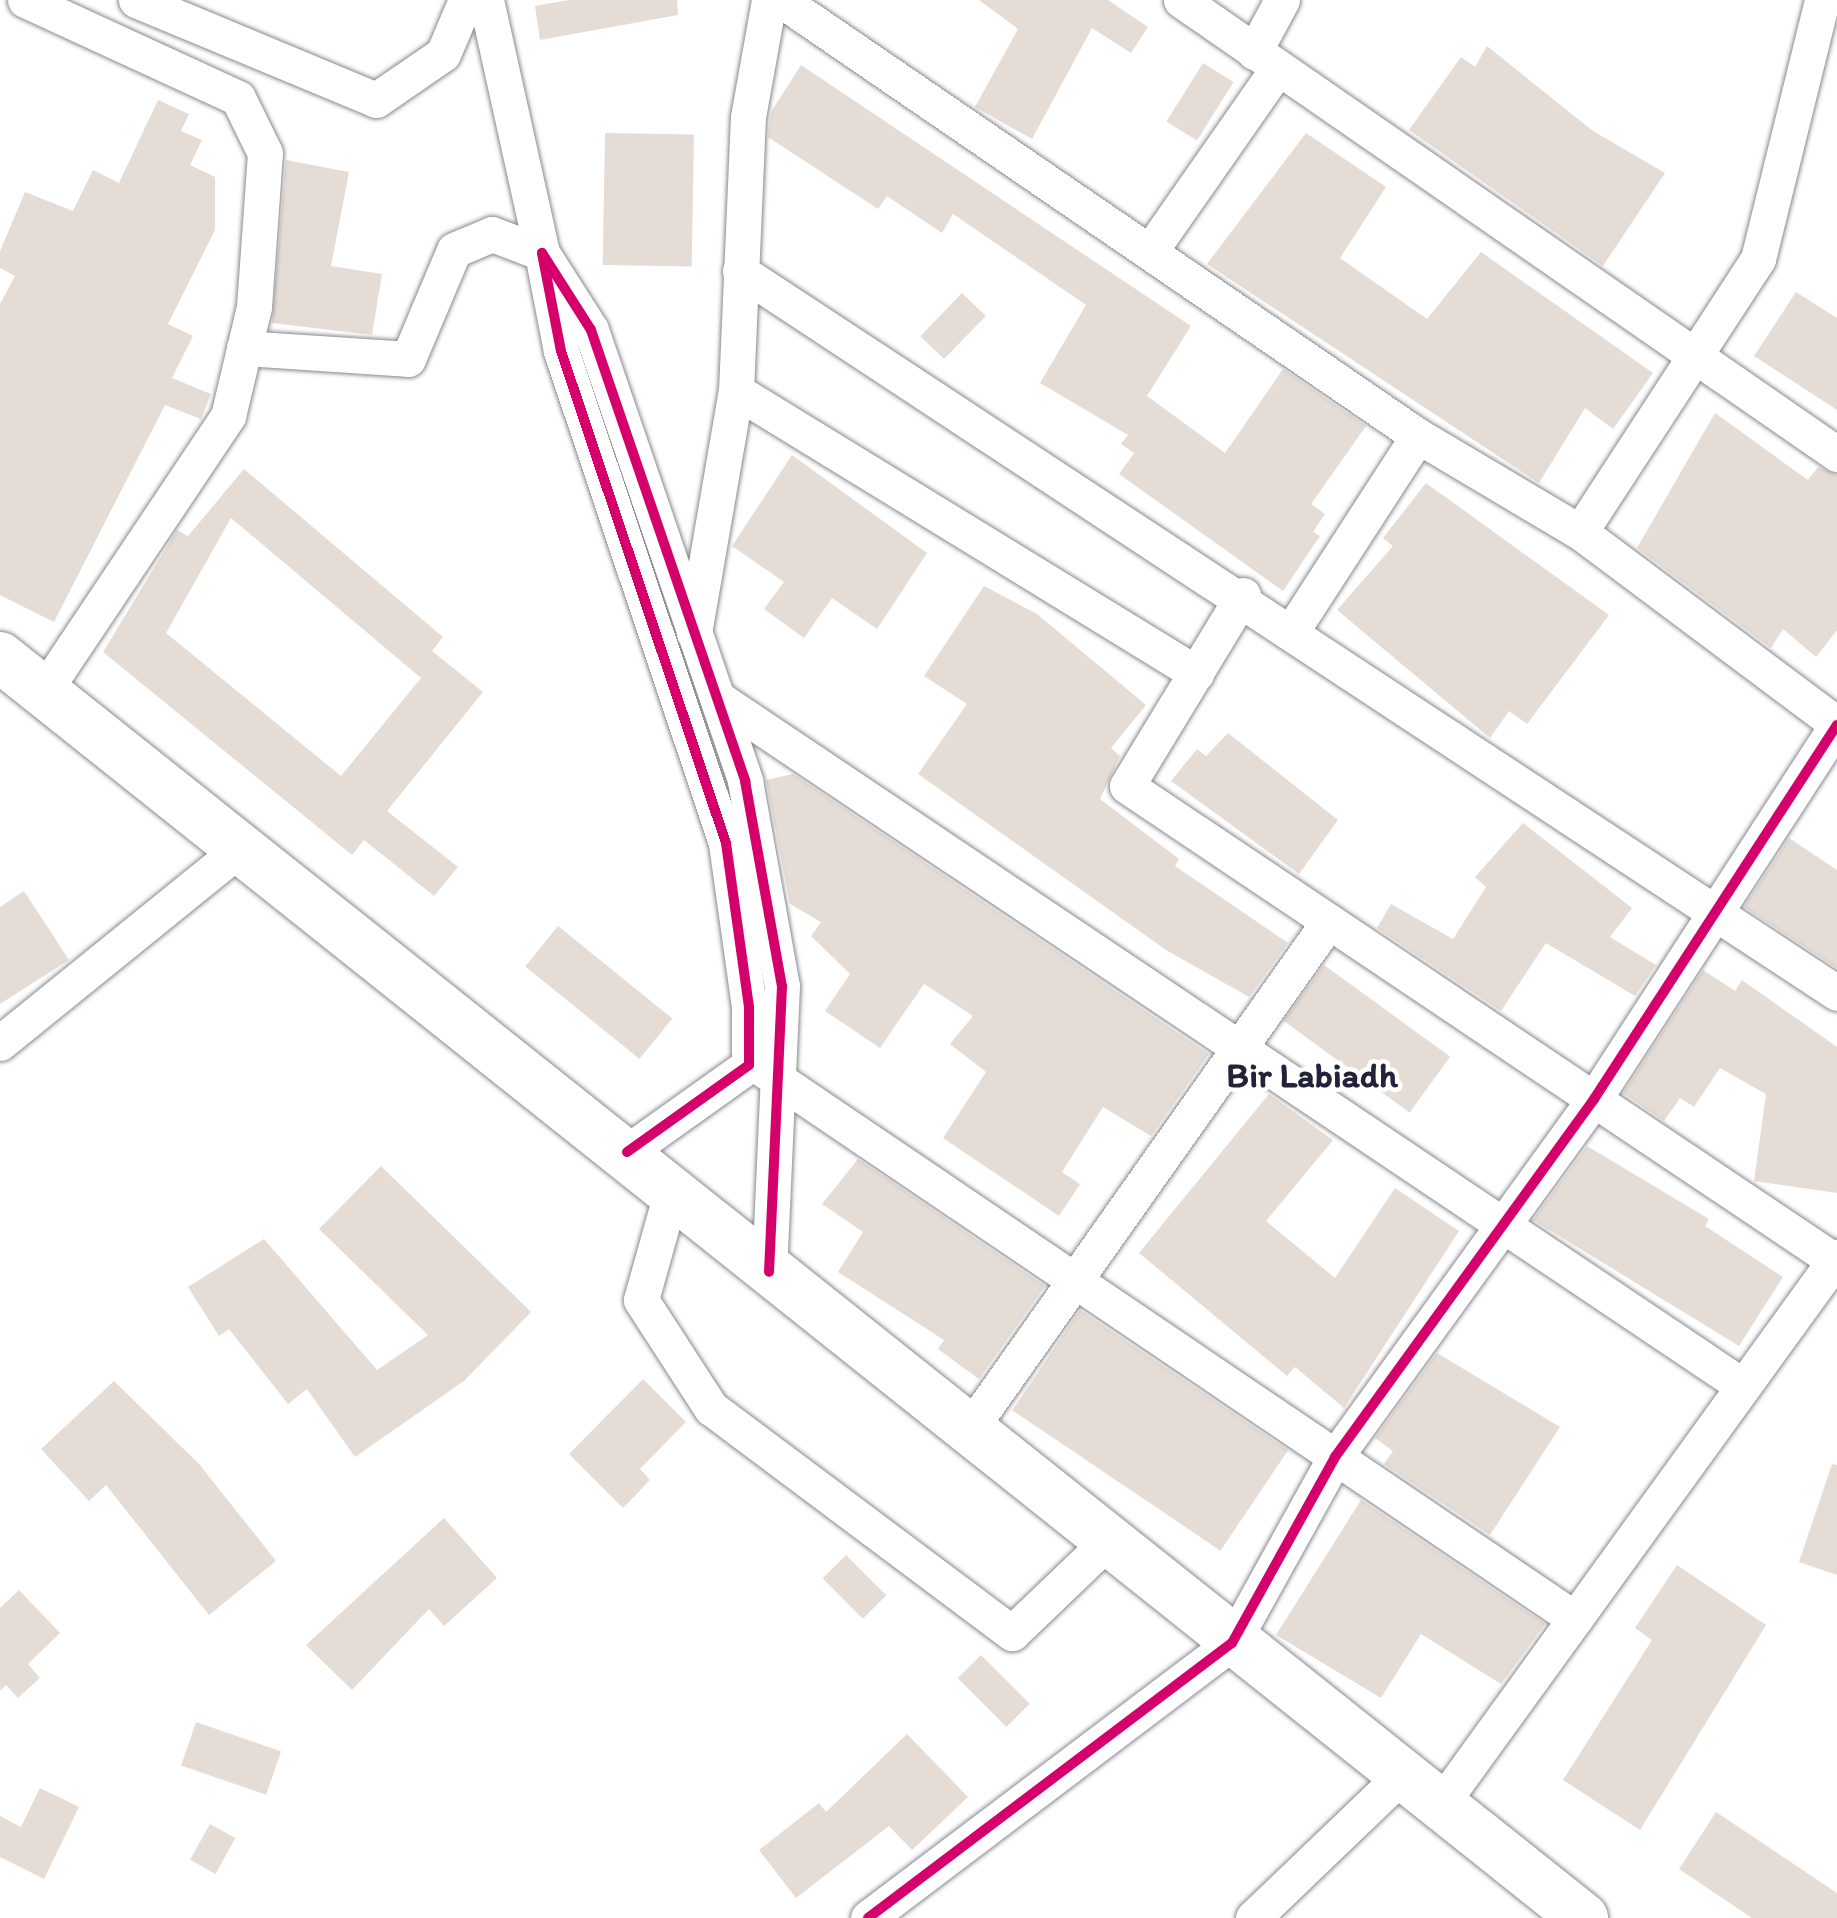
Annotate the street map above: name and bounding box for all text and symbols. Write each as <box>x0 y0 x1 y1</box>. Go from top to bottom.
district label: Bir Labiadh <box>1226 1054 1398 1096</box>

